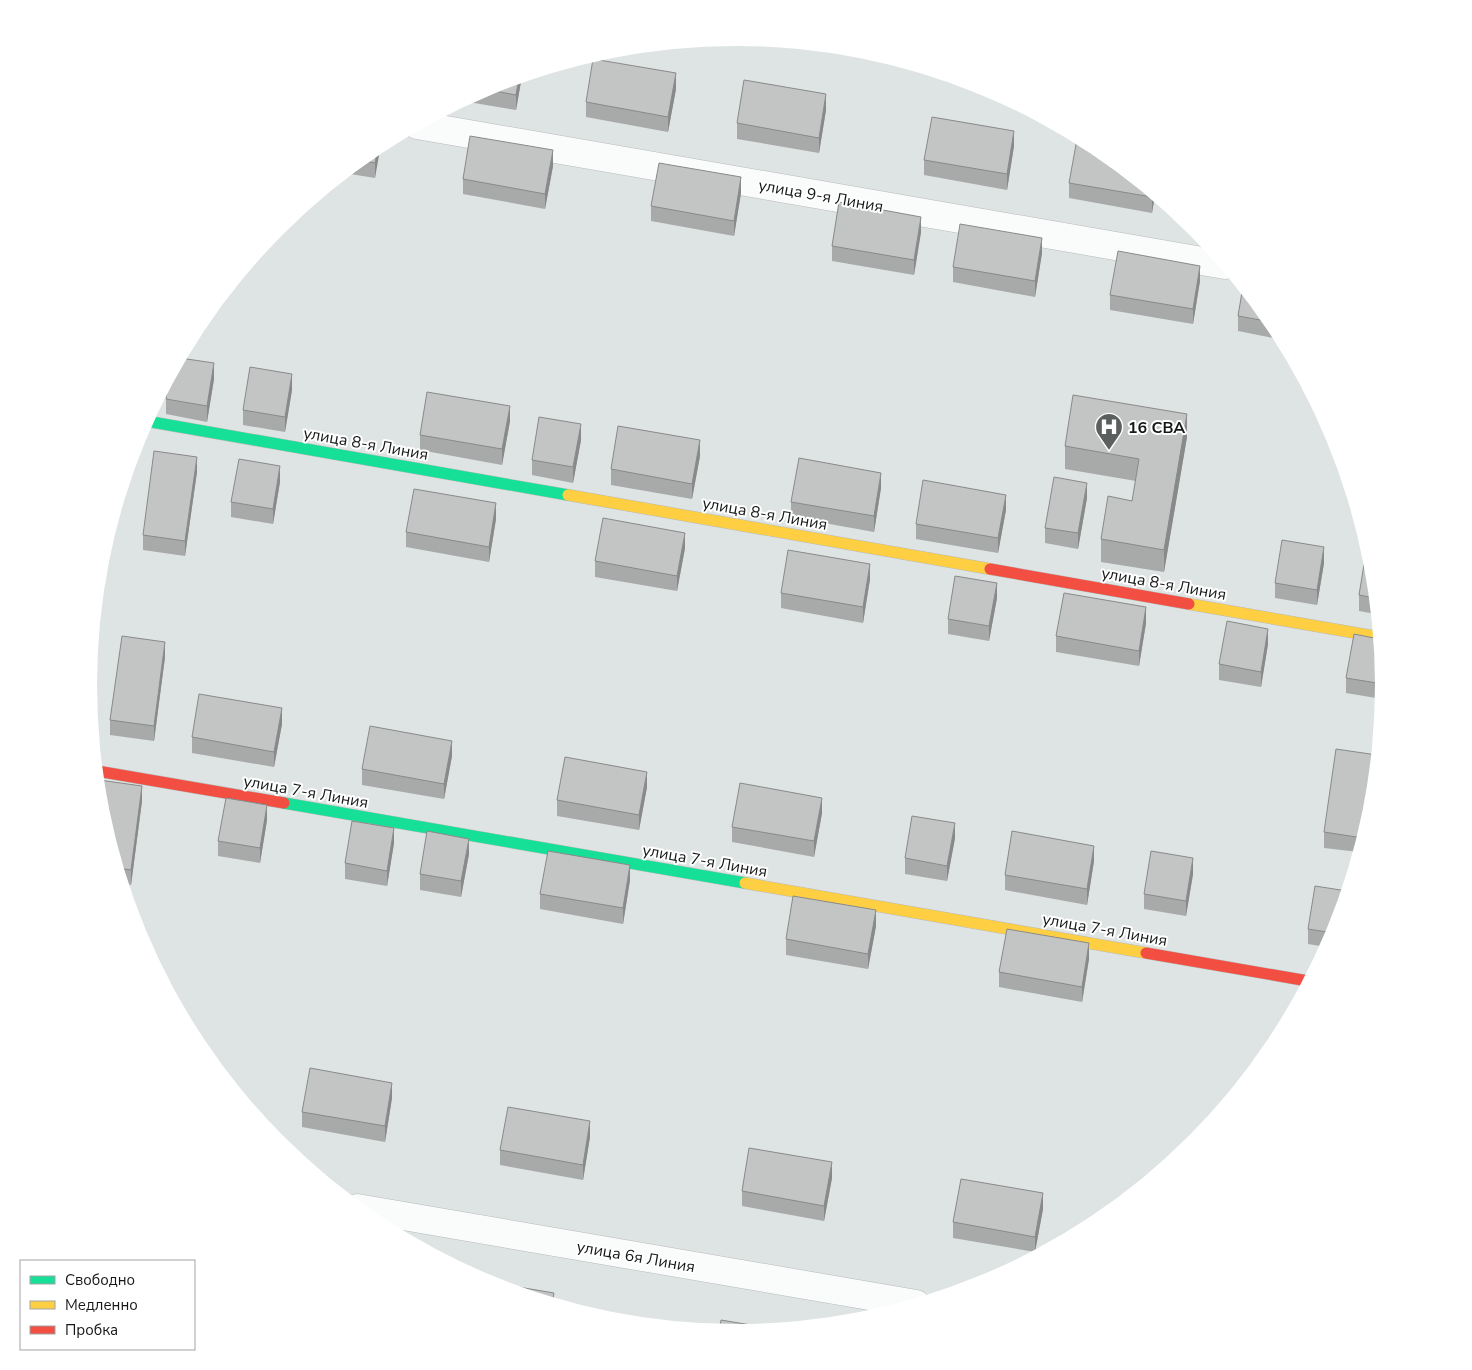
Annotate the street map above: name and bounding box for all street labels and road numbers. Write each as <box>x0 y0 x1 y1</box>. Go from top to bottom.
street label: улица 9-я Линия <box>757 174 885 218</box>
street label: улица 8-я Линия <box>302 422 430 466</box>
street label: улица 8-я Линия <box>701 492 829 536</box>
street label: улица 8-я Линия <box>1100 562 1228 606</box>
street label: улица 7-я Линия <box>242 770 370 814</box>
street label: улица 7-я Линия <box>641 839 769 883</box>
street label: улица 7-я Линия <box>1041 908 1169 952</box>
street label: улица 6я Линия <box>575 1236 697 1278</box>

